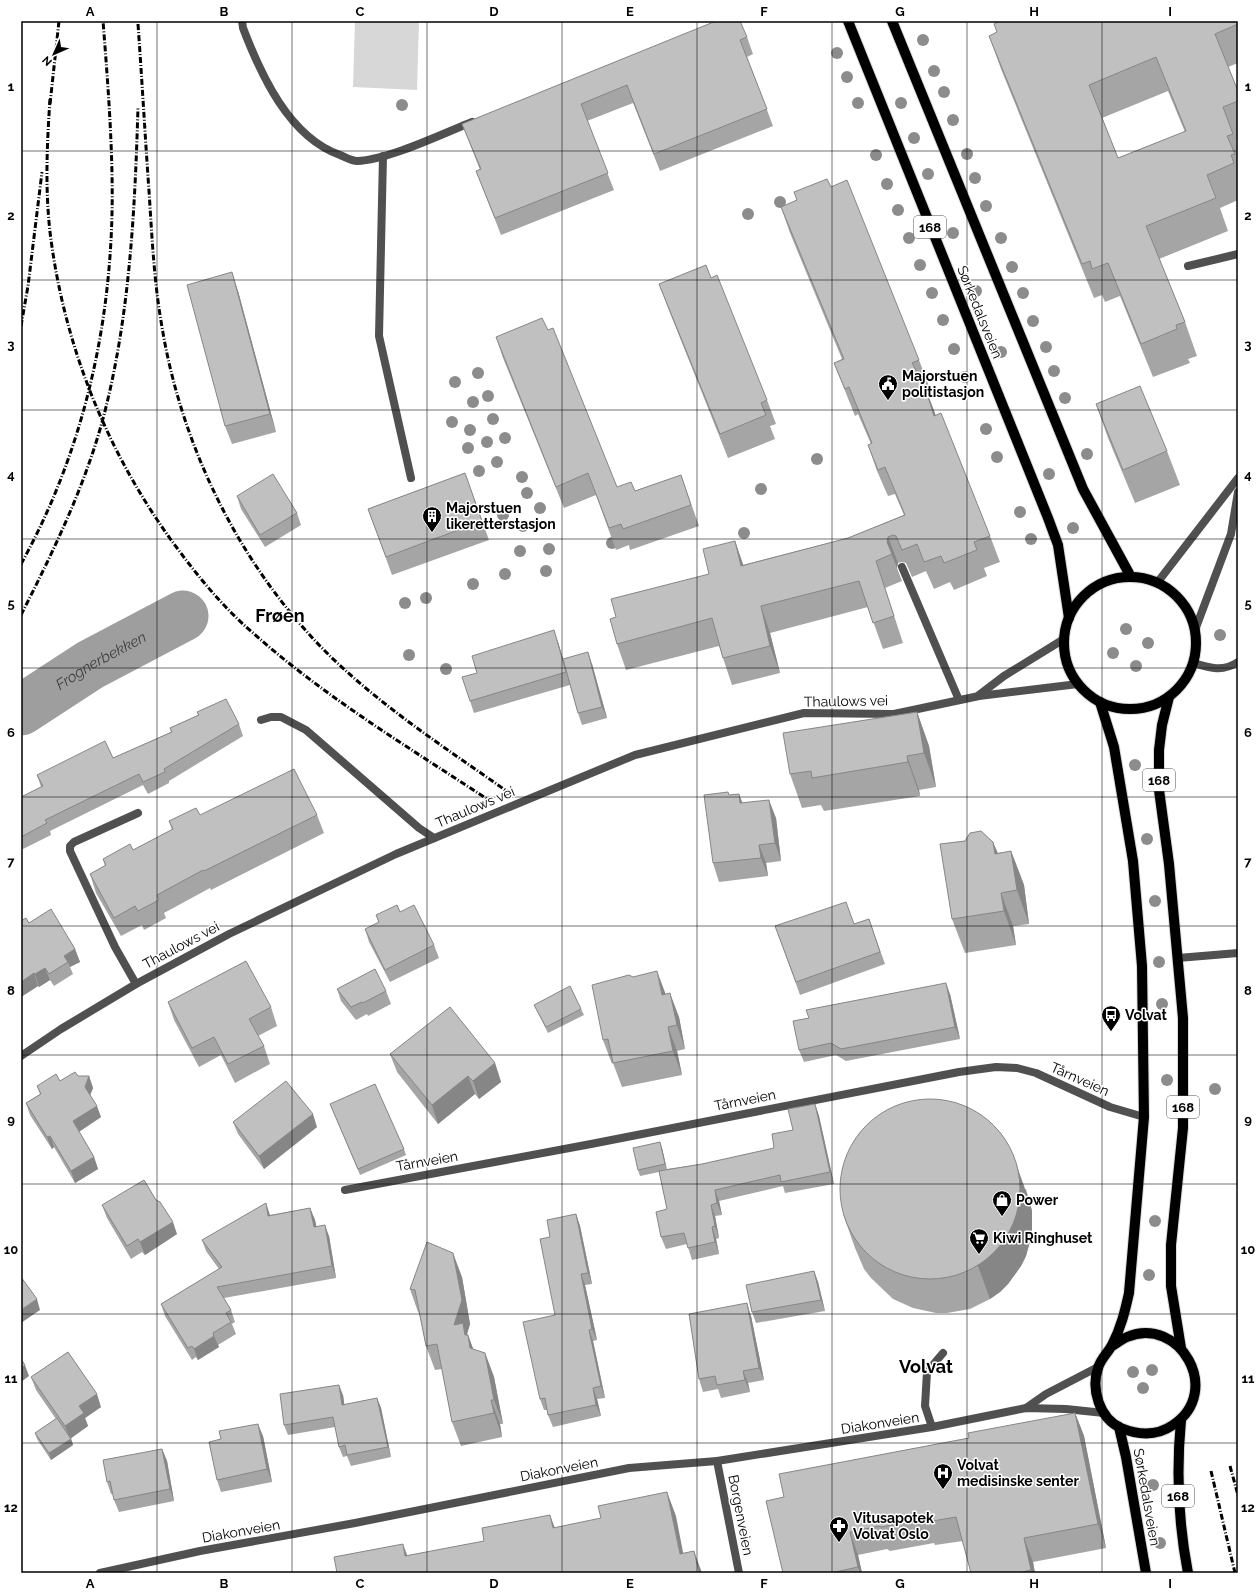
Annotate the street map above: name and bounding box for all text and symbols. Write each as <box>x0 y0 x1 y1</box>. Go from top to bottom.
text: A <box>86 4 95 19</box>
text: B <box>220 4 229 19</box>
text: C <box>356 4 365 19</box>
text: D <box>489 4 499 19</box>
text: E <box>626 4 634 19</box>
text: F <box>760 4 768 19</box>
text: G <box>895 4 905 19</box>
text: H <box>1029 4 1039 19</box>
text: I <box>1168 4 1172 19</box>
north arrow <box>34 34 74 74</box>
text: N <box>40 53 55 68</box>
text: 1 <box>8 79 15 94</box>
text: 1 <box>1245 79 1252 94</box>
text: 2 <box>7 208 15 223</box>
text: 2 <box>1244 208 1252 223</box>
road number: 168 <box>914 216 946 238</box>
street label: Sørkedalsveien <box>954 263 1006 361</box>
text: 3 <box>7 337 15 352</box>
text: 3 <box>1244 337 1252 352</box>
place label: Majorstuen politistasjon <box>902 368 984 400</box>
public building icon: Majorstuen politistasjon <box>877 373 899 401</box>
text: 4 <box>7 467 15 482</box>
text: 4 <box>1244 467 1252 482</box>
place label: Majorstuen likeretterstasjon <box>446 500 556 532</box>
building icon: Majorstuen likeretterstasjon <box>421 505 443 533</box>
text: 5 <box>7 596 15 611</box>
text: 5 <box>1244 596 1252 611</box>
district label: Frøen <box>255 605 305 626</box>
water label: Frognerbekken <box>52 628 149 694</box>
street label: Thaulows vei <box>804 692 888 710</box>
text: 6 <box>7 725 15 740</box>
text: 6 <box>1244 725 1252 740</box>
road number: 168 <box>1143 769 1175 791</box>
street label: Thaulows vei <box>433 783 517 831</box>
text: 7 <box>7 854 15 869</box>
text: 7 <box>1244 854 1252 869</box>
street label: Thaulows vei <box>140 918 222 972</box>
text: 8 <box>7 983 15 998</box>
text: 8 <box>1244 983 1252 998</box>
bus stop icon: Volvat <box>1100 1004 1122 1032</box>
place label: Volvat <box>1125 1007 1168 1023</box>
street label: Tårnveien <box>1048 1059 1112 1099</box>
street label: Tårnveien <box>713 1086 777 1114</box>
road number: 168 <box>1167 1096 1199 1118</box>
text: 9 <box>7 1112 15 1127</box>
text: 9 <box>1244 1112 1252 1127</box>
street label: Tårnveien <box>395 1148 459 1174</box>
shop icon: Power <box>991 1189 1013 1217</box>
place label: Power <box>1016 1192 1059 1208</box>
supermarket icon: Kiwi Ringhuset <box>968 1227 990 1255</box>
place label: Kiwi Ringhuset <box>993 1230 1093 1246</box>
text: 10 <box>4 1242 18 1257</box>
text: 10 <box>1241 1242 1255 1257</box>
district label: Volvat <box>899 1356 953 1377</box>
text: 11 <box>5 1371 18 1386</box>
text: 11 <box>1242 1371 1255 1386</box>
street label: Diakonveien <box>840 1409 920 1437</box>
street label: Sørkedalsveien <box>1131 1447 1163 1547</box>
street label: Diakonveien <box>519 1454 599 1484</box>
place label: Volvat medisinske senter <box>957 1457 1079 1489</box>
hospital icon: Volvat medisinske senter <box>932 1462 954 1490</box>
street label: Borgenveien <box>725 1473 757 1557</box>
road number: 168 <box>1162 1485 1194 1507</box>
text: 12 <box>4 1500 18 1515</box>
text: 12 <box>1241 1500 1255 1515</box>
place label: Vitusapotek Volvat Oslo <box>853 1510 934 1542</box>
pharmacy icon: Vitusapotek Volvat Oslo <box>828 1515 850 1543</box>
street label: Diakonveien <box>201 1516 281 1546</box>
text: A <box>86 1576 95 1591</box>
text: B <box>220 1576 229 1591</box>
text: C <box>356 1576 365 1591</box>
text: D <box>489 1576 499 1591</box>
text: E <box>626 1576 634 1591</box>
text: F <box>760 1576 768 1591</box>
text: G <box>895 1576 905 1591</box>
text: H <box>1029 1576 1039 1591</box>
text: I <box>1168 1576 1172 1591</box>

